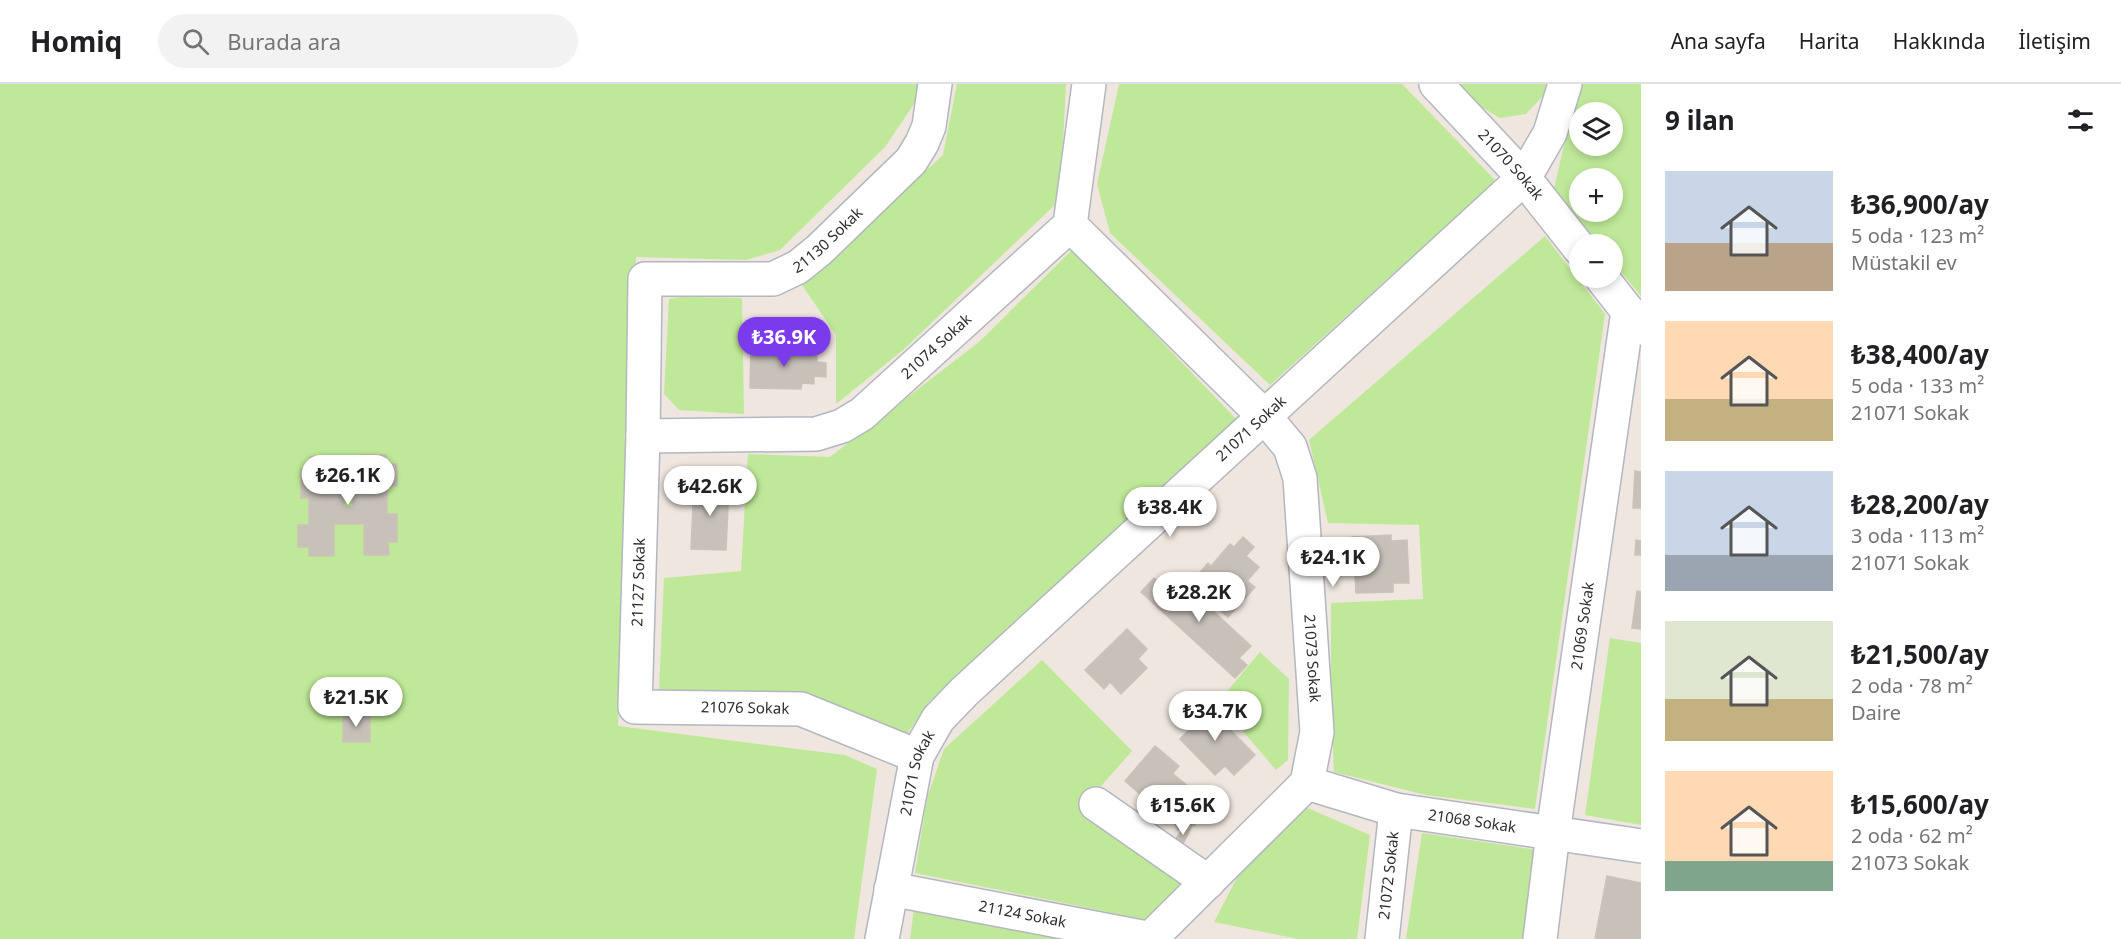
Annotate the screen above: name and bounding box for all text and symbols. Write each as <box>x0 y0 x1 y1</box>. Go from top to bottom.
search box <box>158 14 578 68</box>
text: Homiq <box>30 22 122 60</box>
icon: search <box>179 25 212 58</box>
text: Burada ara <box>227 26 341 56</box>
text: Ana sayfa <box>1671 27 1766 55</box>
text: Harita <box>1799 27 1860 55</box>
text: Hakkında <box>1893 27 1986 55</box>
text: İletişim <box>2019 27 2091 55</box>
map controls <box>1569 102 1623 288</box>
button: layers <box>1569 102 1623 156</box>
text: 9 ilan <box>1665 102 1735 138</box>
icon: filters <box>2064 104 2097 137</box>
street label: 21070 Sokak <box>1474 124 1548 204</box>
button: + <box>1569 168 1623 222</box>
text: ₺36,900/ay <box>1851 186 1989 222</box>
icon: home <box>1713 195 1785 267</box>
street label: 21130 Sokak <box>789 202 866 277</box>
text: 5 oda · 123 m² <box>1851 222 1984 249</box>
button: − <box>1569 234 1623 288</box>
text: Müstakil ev <box>1851 249 1957 276</box>
street label: 21074 Sokak <box>896 308 975 383</box>
pin: ₺36.9K <box>735 317 833 368</box>
text: ₺36.9K <box>752 323 816 350</box>
text: ₺38,400/ay <box>1851 336 1989 372</box>
icon: home <box>1713 345 1785 417</box>
text: 5 oda · 133 m² <box>1851 372 1984 399</box>
street label: 21071 Sokak <box>1211 390 1290 465</box>
text: 21071 Sokak <box>1851 399 1969 426</box>
pin: ₺26.1K <box>299 455 397 506</box>
text: ₺26.1K <box>316 461 380 488</box>
pin: ₺42.6K <box>661 466 759 517</box>
text: ₺42.6K <box>678 472 742 499</box>
text: ₺28,200/ay <box>1851 486 1989 522</box>
pin: ₺38.4K <box>1121 487 1219 538</box>
text: ₺38.4K <box>1138 493 1202 520</box>
icon: home <box>1713 495 1785 567</box>
text: 3 oda · 113 m² <box>1851 522 1984 549</box>
pin: ₺24.1K <box>1284 537 1382 588</box>
street label: 21127 Sokak <box>626 538 649 627</box>
text: ₺24.1K <box>1301 543 1365 570</box>
text: 21071 Sokak <box>1851 549 1969 576</box>
pin: ₺28.2K <box>1150 572 1248 623</box>
text: ₺28.2K <box>1167 578 1231 605</box>
street label: 21069 Sokak <box>1566 580 1598 671</box>
street label: 21073 Sokak <box>1300 613 1326 703</box>
text: ₺21,500/ay <box>1851 636 1989 672</box>
icon: home <box>1713 645 1785 717</box>
text: 2 oda · 78 m² <box>1851 672 1973 699</box>
pin: ₺21.5K <box>307 677 405 728</box>
text: ₺21.5K <box>324 683 388 710</box>
pin: ₺34.7K <box>1166 691 1264 742</box>
street label: 21076 Sokak <box>701 696 789 718</box>
text: ₺34.7K <box>1183 697 1247 724</box>
text: Daire <box>1851 699 1901 726</box>
street label: 21071 Sokak <box>895 726 939 817</box>
pin: ₺15.6K <box>1134 785 1232 836</box>
text: ₺15,600/ay <box>1851 786 1989 822</box>
text: ₺15.6K <box>1151 791 1215 818</box>
icon: home <box>1713 795 1785 867</box>
street label: 21068 Sokak <box>1427 804 1518 837</box>
text: 2 oda · 62 m² <box>1851 822 1973 849</box>
street label: 21072 Sokak <box>1373 830 1403 920</box>
text: 21073 Sokak <box>1851 849 1969 876</box>
street label: 21124 Sokak <box>977 895 1068 931</box>

